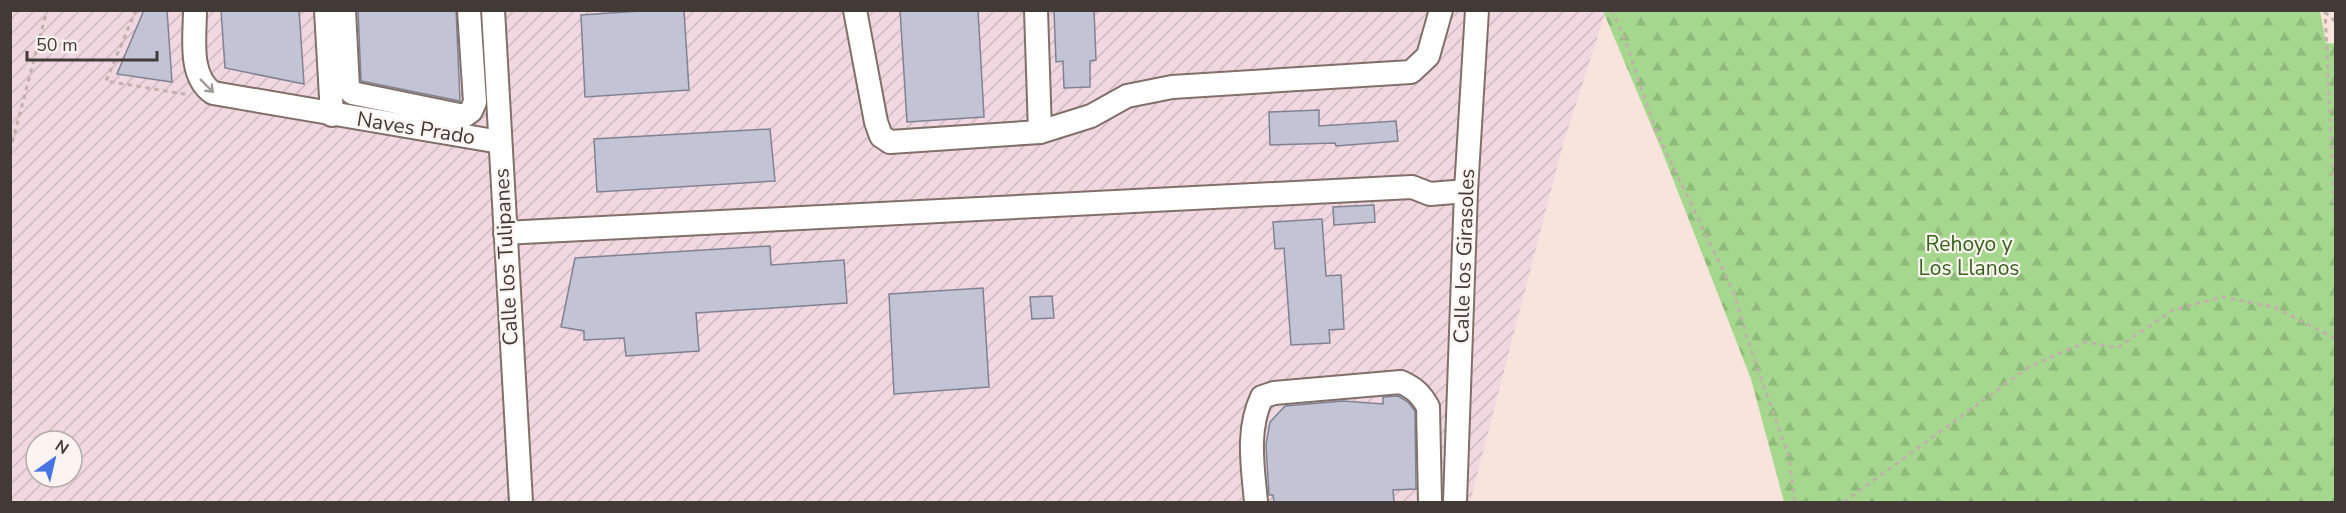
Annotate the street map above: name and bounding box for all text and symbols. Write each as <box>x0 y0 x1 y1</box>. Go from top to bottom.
scale bar <box>27 24 158 62</box>
text: 50 m <box>36 33 78 57</box>
one-way arrow <box>199 79 214 93</box>
street label: Naves Prado <box>355 105 477 151</box>
street label: Calle los Tulipanes <box>487 168 525 346</box>
street label: Calle los Girasoles <box>1447 168 1481 344</box>
park label: Rehoyo y Los Llanos <box>1919 230 2019 282</box>
north arrow <box>24 429 84 489</box>
text: N <box>51 435 73 460</box>

